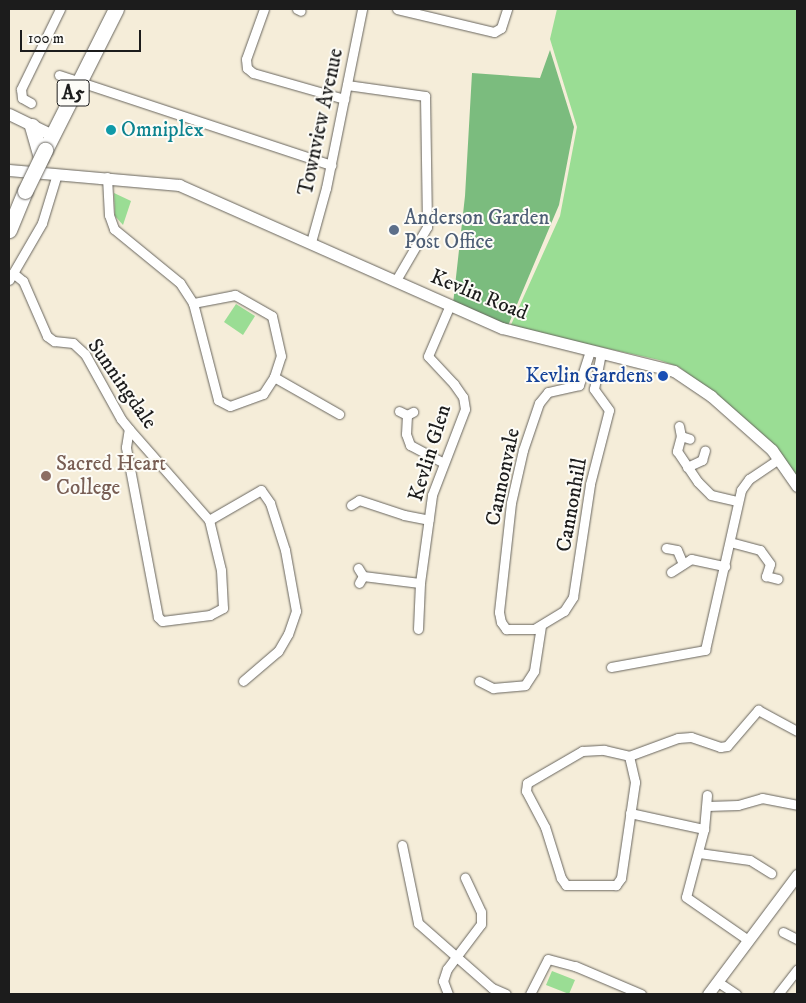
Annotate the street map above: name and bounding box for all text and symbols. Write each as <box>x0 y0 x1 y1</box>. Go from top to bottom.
scale bar <box>22 20 144 52</box>
text: 100 m <box>28 29 64 48</box>
street label: Townview Avenue <box>293 46 349 198</box>
road number: A5 <box>56 76 90 110</box>
place label: Omniplex <box>121 117 204 143</box>
marker: Omniplex <box>105 124 117 136</box>
place label: Anderson Garden Post Office <box>404 205 549 255</box>
marker: Anderson Garden Post Office <box>388 224 400 236</box>
street label: Kevlin Road <box>427 264 531 326</box>
street label: Sunningdale <box>82 334 162 434</box>
place label: Kevlin Gardens <box>525 363 653 389</box>
marker: Kevlin Gardens <box>657 370 669 382</box>
street label: Kevlin Glen <box>403 402 457 504</box>
street label: Cannonvale <box>480 426 526 528</box>
place label: Sacred Heart College <box>56 451 166 501</box>
street label: Cannonhill <box>551 456 593 554</box>
marker: Sacred Heart College <box>40 470 52 482</box>

